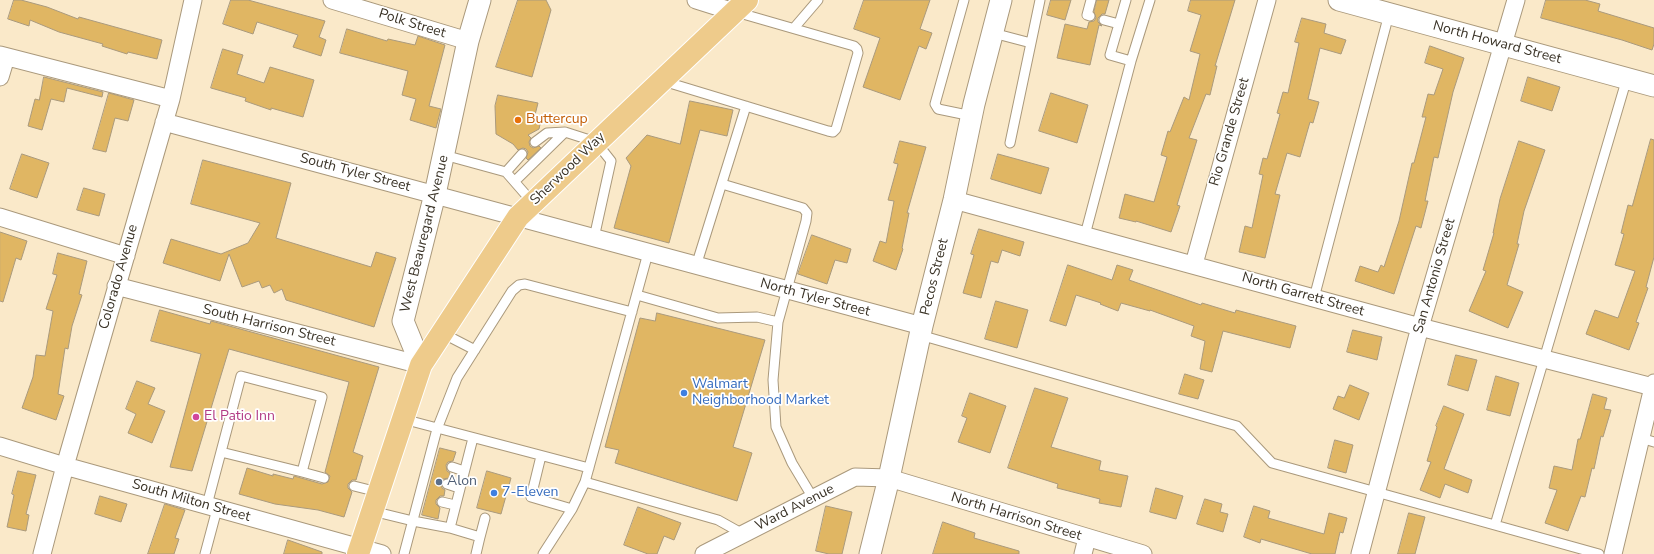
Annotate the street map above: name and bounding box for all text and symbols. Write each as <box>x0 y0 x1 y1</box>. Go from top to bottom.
street label: Polk Street <box>376 6 448 42</box>
street label: North Howard Street <box>1431 18 1563 68</box>
street label: Rio Grande Street <box>1207 76 1253 188</box>
place label: Buttercup <box>526 112 588 128</box>
marker: Buttercup <box>513 115 523 125</box>
street label: Sherwood Way <box>527 129 609 209</box>
street label: South Tyler Street <box>298 150 412 196</box>
street label: West Beauregard Avenue <box>397 154 453 314</box>
street label: San Antonio Street <box>1411 216 1459 336</box>
street label: Colorado Avenue <box>96 223 142 331</box>
street label: Pecos Street <box>917 237 953 317</box>
street label: North Garrett Street <box>1240 270 1366 320</box>
street label: North Tyler Street <box>758 275 872 321</box>
street label: South Harrison Street <box>201 301 337 351</box>
place label: Walmart Neighborhood Market <box>692 377 829 410</box>
marker: Walmart Neighborhood Market <box>679 388 689 398</box>
place label: El Patio Inn <box>204 409 275 425</box>
marker: El Patio Inn <box>191 412 201 422</box>
place label: Alon <box>447 474 477 490</box>
street label: South Milton Street <box>130 476 252 526</box>
marker: Alon <box>434 477 444 487</box>
street label: Ward Avenue <box>753 481 837 535</box>
place label: 7-Eleven <box>502 485 558 501</box>
marker: 7-Eleven <box>489 488 499 498</box>
street label: North Harrison Street <box>949 489 1083 545</box>

